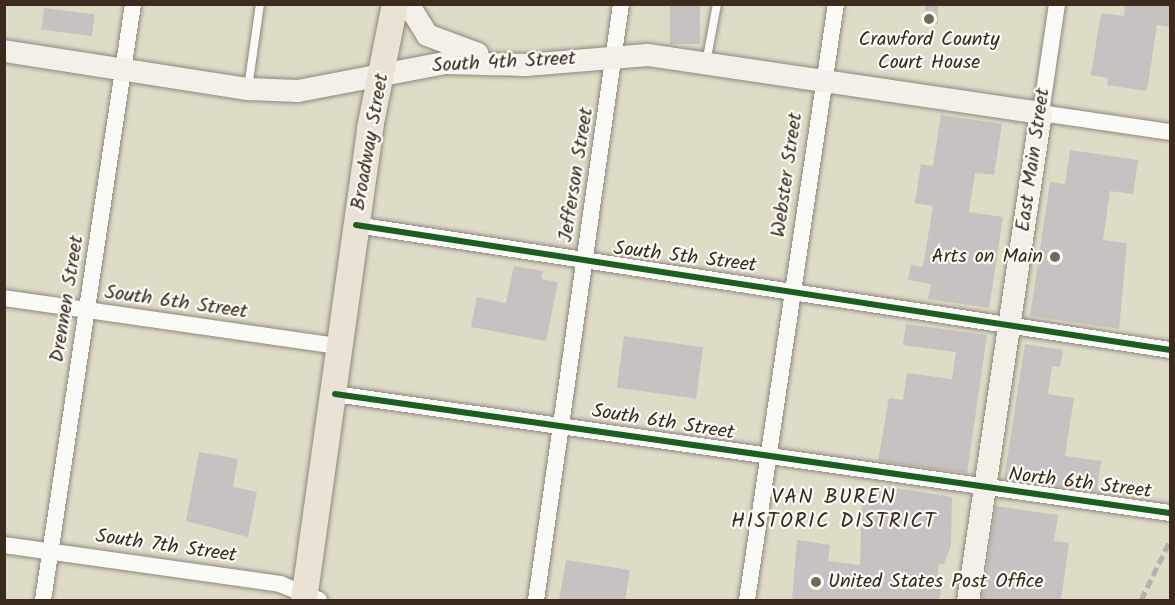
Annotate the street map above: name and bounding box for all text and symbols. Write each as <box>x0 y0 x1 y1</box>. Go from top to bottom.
marker: Crawford County Court House <box>922 12 936 26</box>
place label: Crawford County Court House <box>858 28 1000 75</box>
street label: South 4th Street <box>431 47 577 79</box>
street label: Broadway Street <box>347 72 395 212</box>
street label: East Main Street <box>1012 87 1056 233</box>
street label: Jefferson Street <box>555 106 599 244</box>
street label: Webster Street <box>767 111 809 239</box>
street label: Drennen Street <box>46 234 90 364</box>
street label: South 5th Street <box>612 237 758 279</box>
place label: Arts on Main <box>932 245 1043 269</box>
marker: Arts on Main <box>1048 250 1062 264</box>
street label: South 6th Street <box>103 281 249 325</box>
street label: South 6th Street <box>590 400 736 446</box>
street label: North 6th Street <box>1007 463 1153 505</box>
district label: VAN BUREN HISTORIC DISTRICT <box>731 485 937 535</box>
street label: South 7th Street <box>94 525 238 569</box>
place label: United States Post Office <box>828 570 1044 594</box>
marker: United States Post Office <box>809 575 823 589</box>

